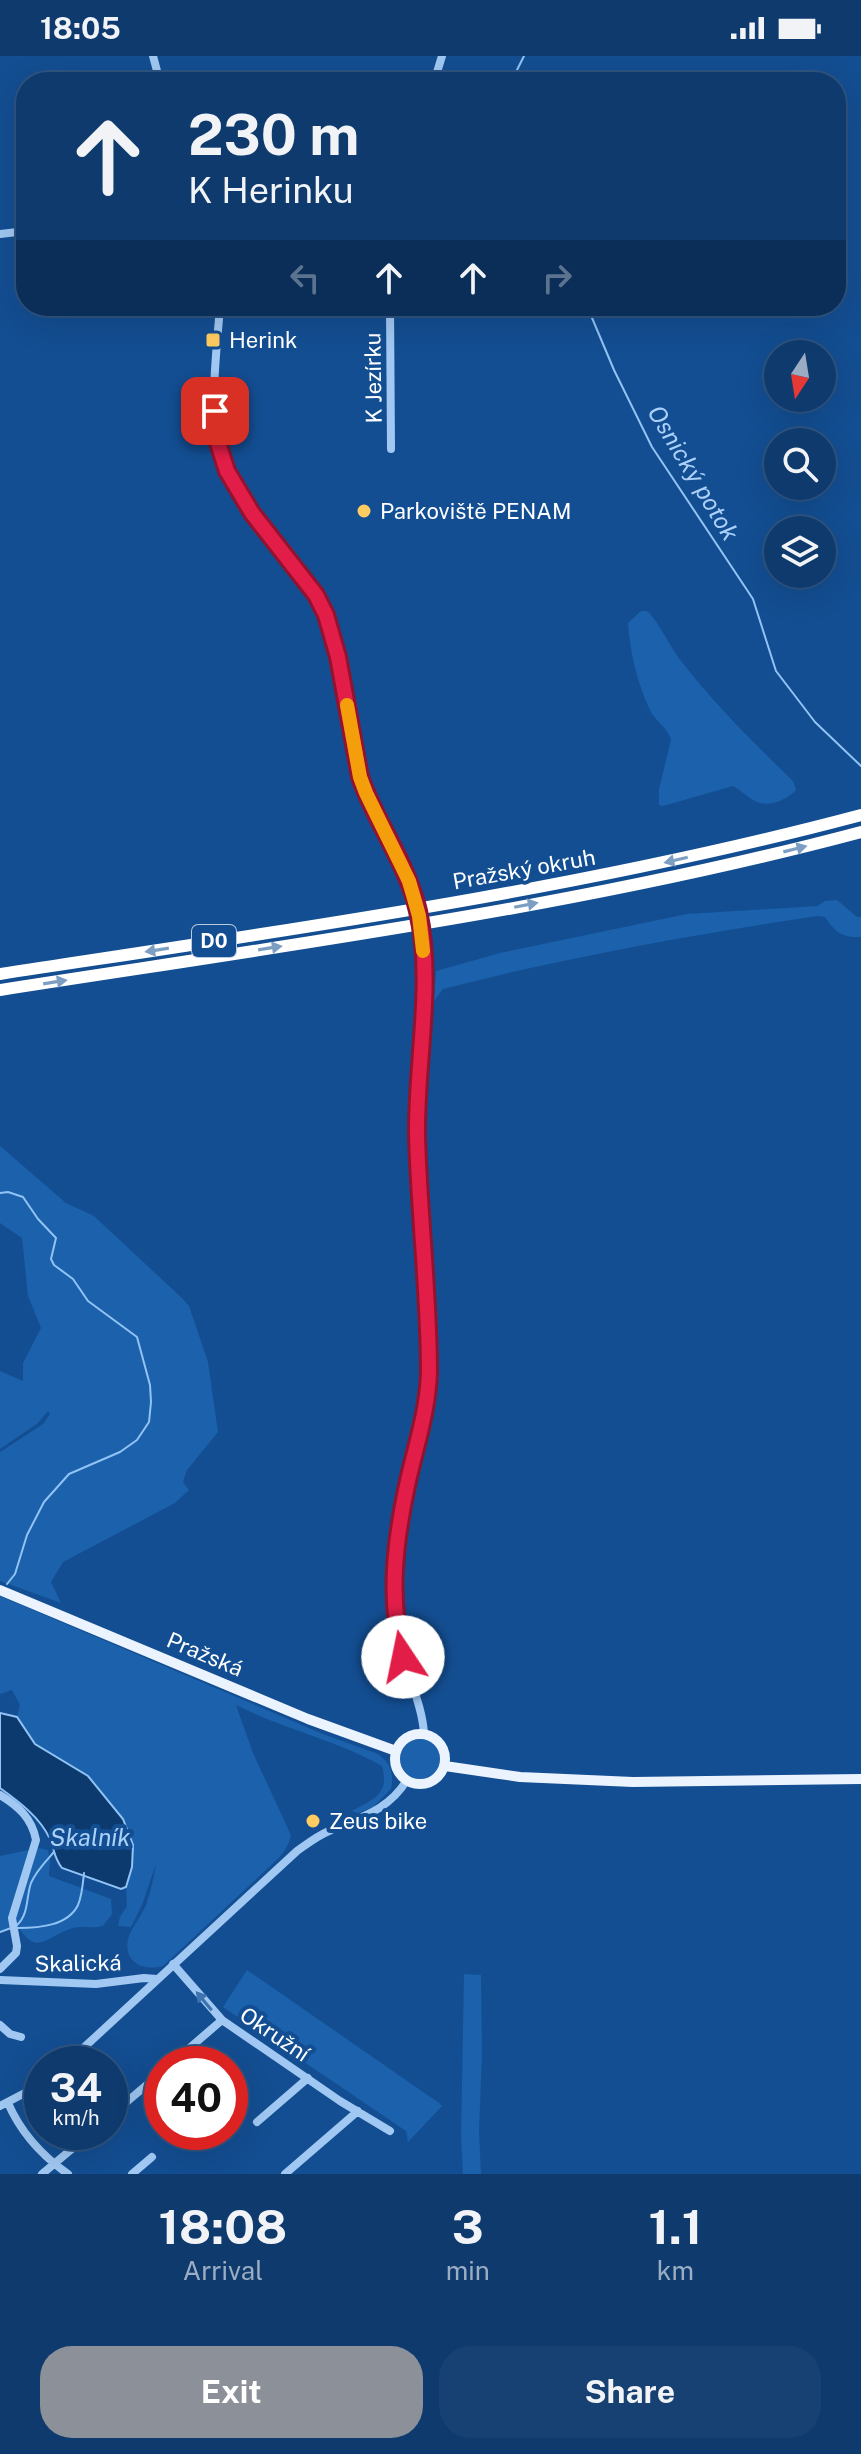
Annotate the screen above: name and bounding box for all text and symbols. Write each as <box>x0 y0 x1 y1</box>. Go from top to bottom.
text: 18:05 <box>40 10 121 46</box>
text: 230 m <box>188 102 360 168</box>
icon: ahead <box>56 104 160 208</box>
text: K Herinku <box>188 169 354 211</box>
icon: left <box>283 256 327 300</box>
icon: ahead <box>367 256 411 300</box>
icon: ahead <box>451 256 495 300</box>
icon: right <box>535 256 579 300</box>
place label: Herink <box>229 327 297 353</box>
marker: Herink <box>204 331 222 349</box>
street label: K Jezírku <box>359 332 387 424</box>
north arrow <box>764 340 836 412</box>
map controls <box>764 340 836 588</box>
pin <box>181 377 249 445</box>
icon: arrive <box>193 389 237 433</box>
water label: Osnický potok <box>643 400 745 545</box>
button: search <box>764 428 836 500</box>
place label: Parkoviště PENAM <box>380 498 571 524</box>
marker: Parkoviště PENAM <box>355 502 373 520</box>
button: layers <box>764 516 836 588</box>
one-way arrow <box>783 842 808 854</box>
street label: Pražský okruh <box>451 844 597 894</box>
one-way arrow <box>663 854 688 867</box>
one-way arrow <box>514 899 539 911</box>
road number: D0 <box>192 925 236 957</box>
one-way arrow <box>257 941 282 954</box>
one-way arrow <box>144 944 169 957</box>
one-way arrow <box>43 975 68 988</box>
position arrow <box>361 1615 445 1699</box>
street label: Pražská <box>163 1626 247 1682</box>
place label: Zeus bike <box>329 1808 427 1834</box>
marker: Zeus bike <box>304 1812 322 1830</box>
water label: Skalník <box>50 1823 130 1851</box>
street label: Skalická <box>34 1949 122 1977</box>
one-way arrow <box>196 1991 213 2011</box>
street label: Okružní <box>235 2001 315 2067</box>
speed limit sign: 40 <box>144 2046 248 2150</box>
text: 34 <box>50 2064 102 2111</box>
text: km/h <box>52 2106 100 2130</box>
text: 18:08 <box>159 2198 287 2255</box>
text: 3 <box>452 2198 484 2255</box>
text: 1.1 <box>648 2198 702 2255</box>
text: Arrival <box>183 2255 263 2286</box>
text: min <box>446 2255 490 2286</box>
text: km <box>657 2255 694 2286</box>
button: Exit <box>40 2346 423 2438</box>
button: Share <box>439 2346 821 2438</box>

